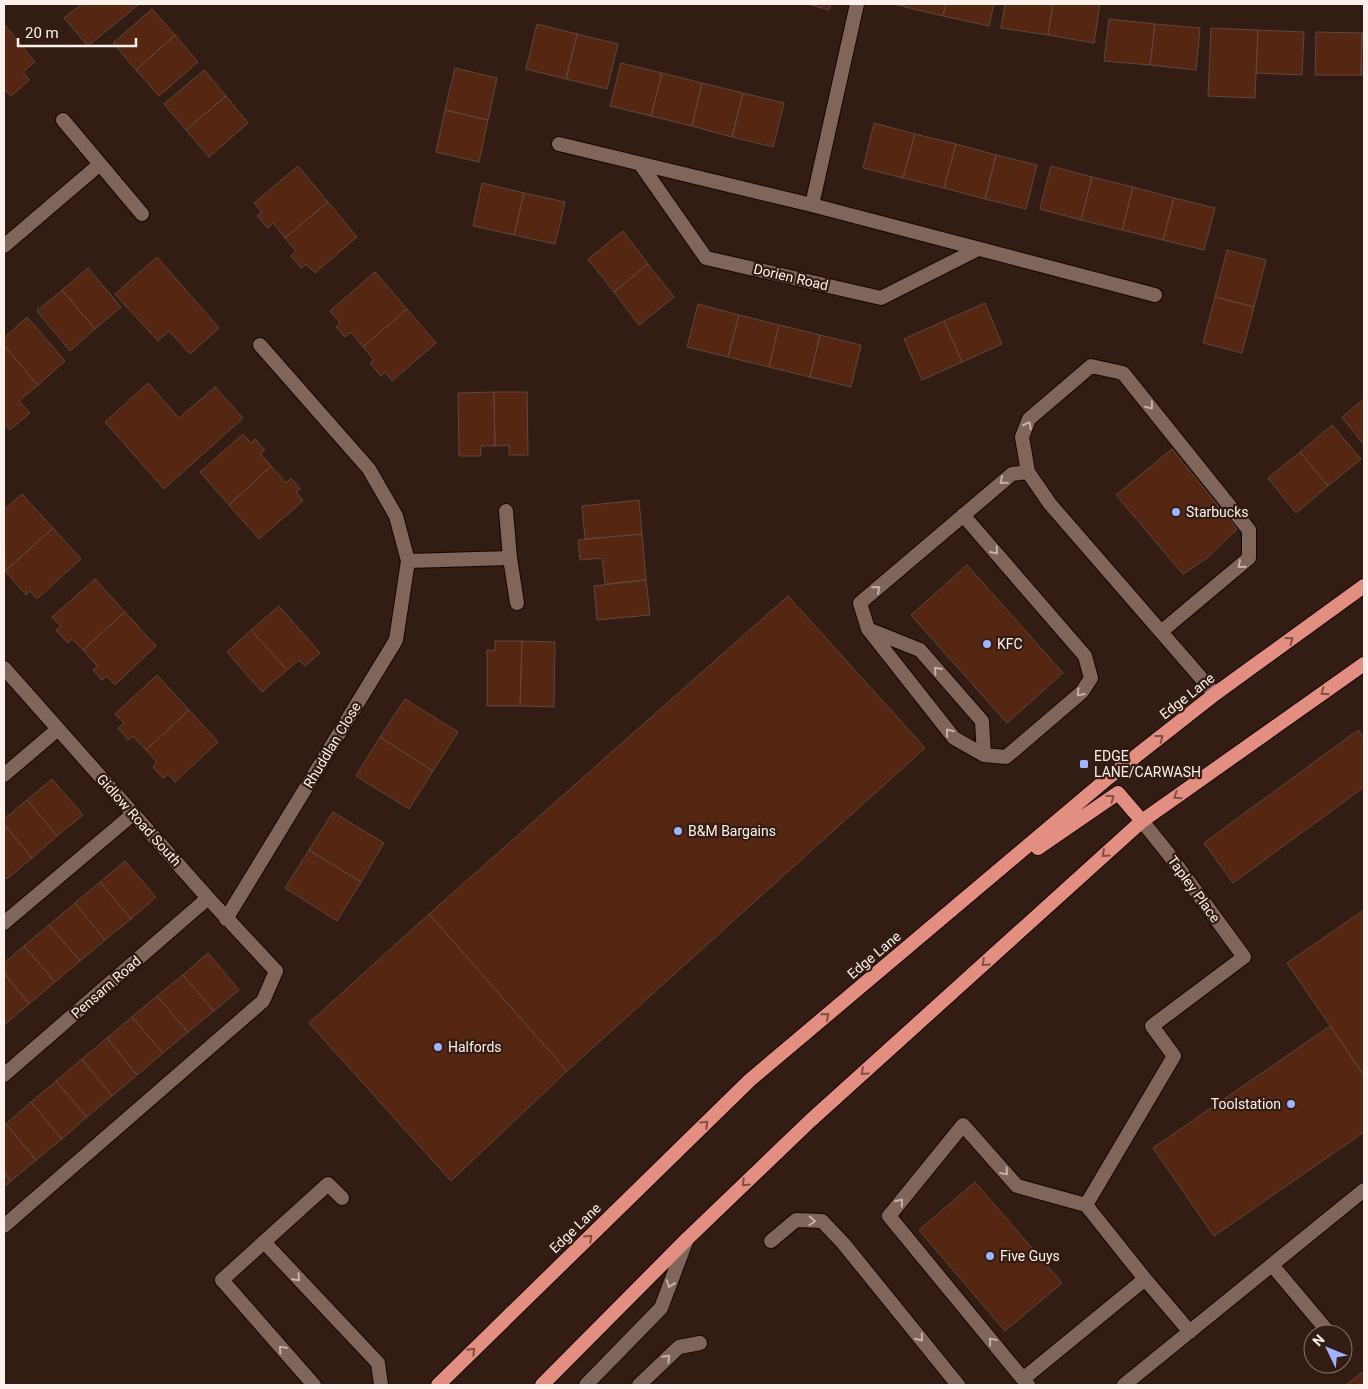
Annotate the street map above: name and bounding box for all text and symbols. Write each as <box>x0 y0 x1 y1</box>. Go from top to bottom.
scale bar <box>18 15 135 47</box>
text: 20 m <box>25 24 59 42</box>
street label: Dorien Road <box>752 261 830 293</box>
one-way arrow <box>1144 400 1152 409</box>
one-way arrow <box>1022 421 1032 430</box>
one-way arrow <box>1000 475 1009 484</box>
place label: Starbucks <box>1186 504 1248 520</box>
marker: Starbucks <box>1170 506 1182 518</box>
one-way arrow <box>990 545 998 554</box>
one-way arrow <box>1237 559 1246 568</box>
one-way arrow <box>872 585 881 594</box>
place label: KFC <box>997 636 1023 652</box>
one-way arrow <box>1284 637 1294 646</box>
marker: KFC <box>981 638 993 650</box>
one-way arrow <box>934 667 943 676</box>
street label: Edge Lane <box>1157 670 1217 722</box>
one-way arrow <box>1321 686 1330 694</box>
one-way arrow <box>1076 688 1085 697</box>
street label: Rhuddlan Close <box>300 699 364 791</box>
one-way arrow <box>945 728 954 737</box>
one-way arrow <box>1154 735 1163 743</box>
place label: EDGE LANE/CARWASH <box>1094 748 1201 780</box>
marker: EDGE LANE/CARWASH <box>1078 758 1090 770</box>
street label: Gidlow Road South <box>94 771 184 869</box>
one-way arrow <box>1173 790 1183 799</box>
one-way arrow <box>1105 795 1115 804</box>
place label: B&M Bargains <box>688 823 776 839</box>
marker: B&M Bargains <box>672 825 684 837</box>
one-way arrow <box>1102 848 1111 857</box>
street label: Tapley Place <box>1164 853 1224 925</box>
street label: Edge Lane <box>844 928 904 982</box>
street label: Pensarn Road <box>68 952 144 1022</box>
one-way arrow <box>981 957 990 966</box>
one-way arrow <box>821 1013 830 1022</box>
place label: Halfords <box>448 1039 502 1055</box>
marker: Halfords <box>432 1041 444 1053</box>
one-way arrow <box>861 1066 870 1075</box>
place label: Toolstation <box>1211 1096 1281 1112</box>
marker: Toolstation <box>1285 1098 1297 1110</box>
one-way arrow <box>699 1121 708 1130</box>
one-way arrow <box>999 1166 1008 1175</box>
one-way arrow <box>742 1177 751 1186</box>
one-way arrow <box>895 1199 903 1208</box>
street label: Edge Lane <box>546 1200 604 1256</box>
one-way arrow <box>808 1215 816 1226</box>
one-way arrow <box>583 1234 592 1243</box>
place label: Five Guys <box>1000 1248 1060 1264</box>
marker: Five Guys <box>984 1250 996 1262</box>
one-way arrow <box>291 1272 300 1281</box>
one-way arrow <box>666 1279 676 1288</box>
north arrow <box>1303 1324 1353 1374</box>
text: N <box>1309 1331 1328 1349</box>
one-way arrow <box>914 1332 922 1341</box>
one-way arrow <box>989 1338 997 1347</box>
one-way arrow <box>279 1345 288 1354</box>
one-way arrow <box>466 1348 475 1357</box>
one-way arrow <box>661 1355 670 1364</box>

